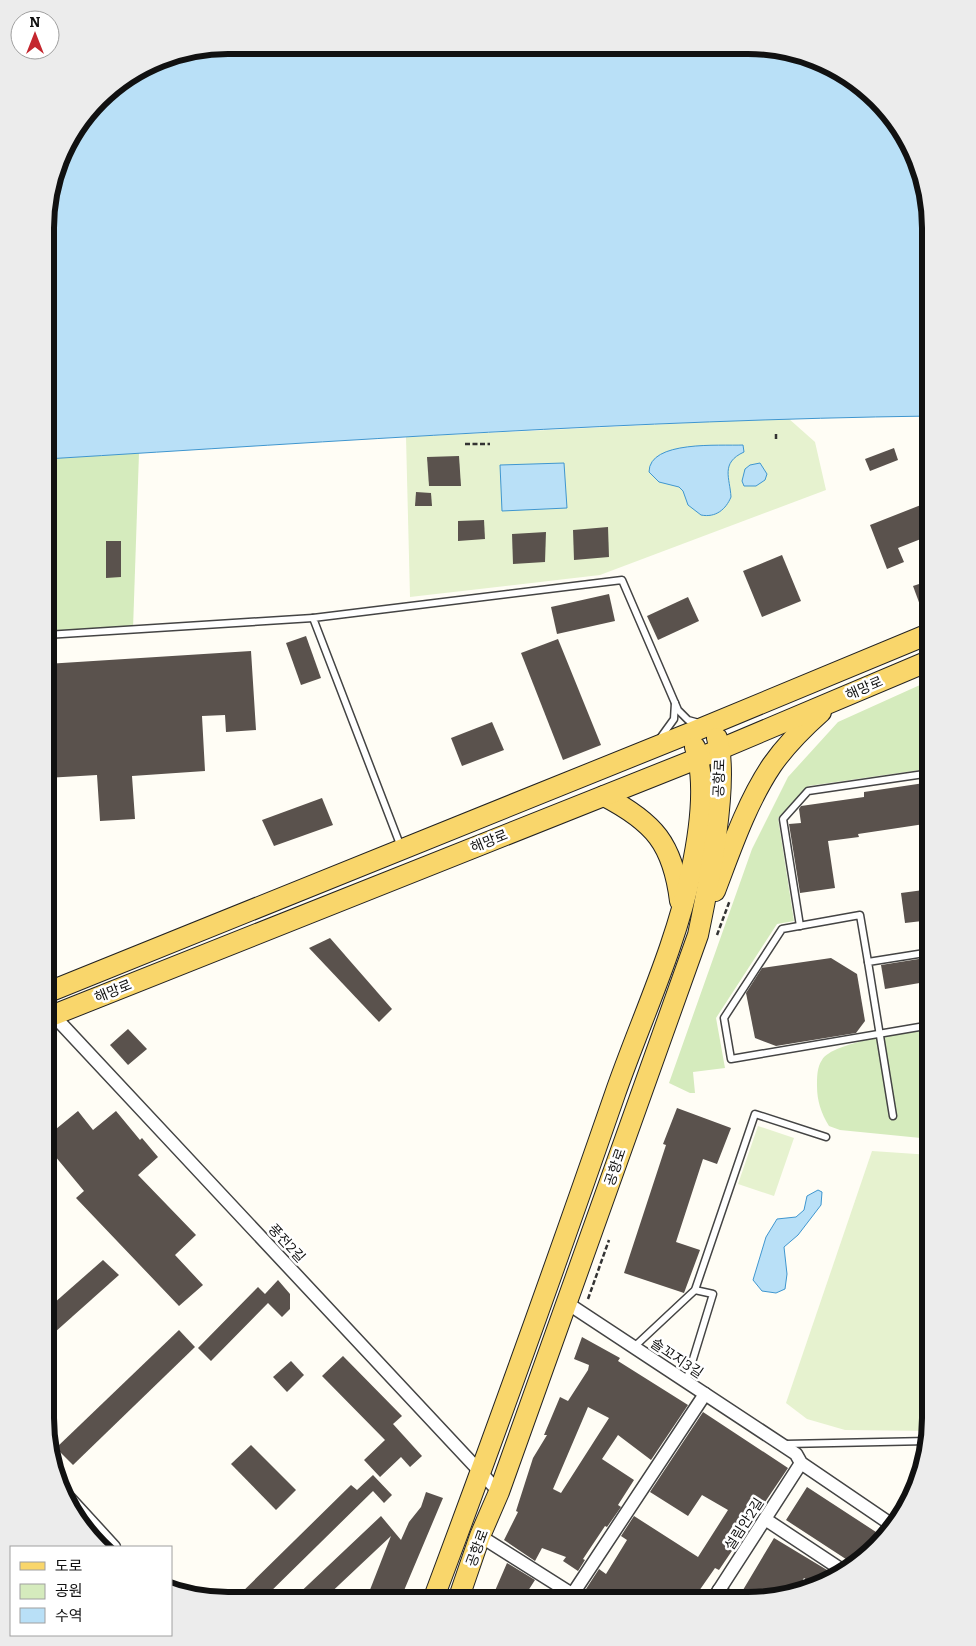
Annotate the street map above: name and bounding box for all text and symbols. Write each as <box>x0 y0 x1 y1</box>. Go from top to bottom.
north arrow <box>10 10 60 60</box>
text: N <box>30 14 41 31</box>
street label: 해망로 <box>843 673 885 704</box>
street label: 공항로 <box>710 758 729 798</box>
street label: 해망로 <box>468 826 510 857</box>
street label: 해망로 <box>92 976 134 1007</box>
street label: 공항로 <box>601 1146 630 1188</box>
street label: 풍전2길 <box>265 1221 309 1266</box>
street label: 솔꼬지3길 <box>647 1335 706 1382</box>
street label: 설림안2길 <box>721 1495 768 1554</box>
street label: 공항로 <box>463 1527 492 1569</box>
legend <box>10 1546 172 1636</box>
text: 도로 <box>55 1557 83 1575</box>
text: 공원 <box>55 1582 83 1600</box>
text: 수역 <box>55 1607 83 1625</box>

